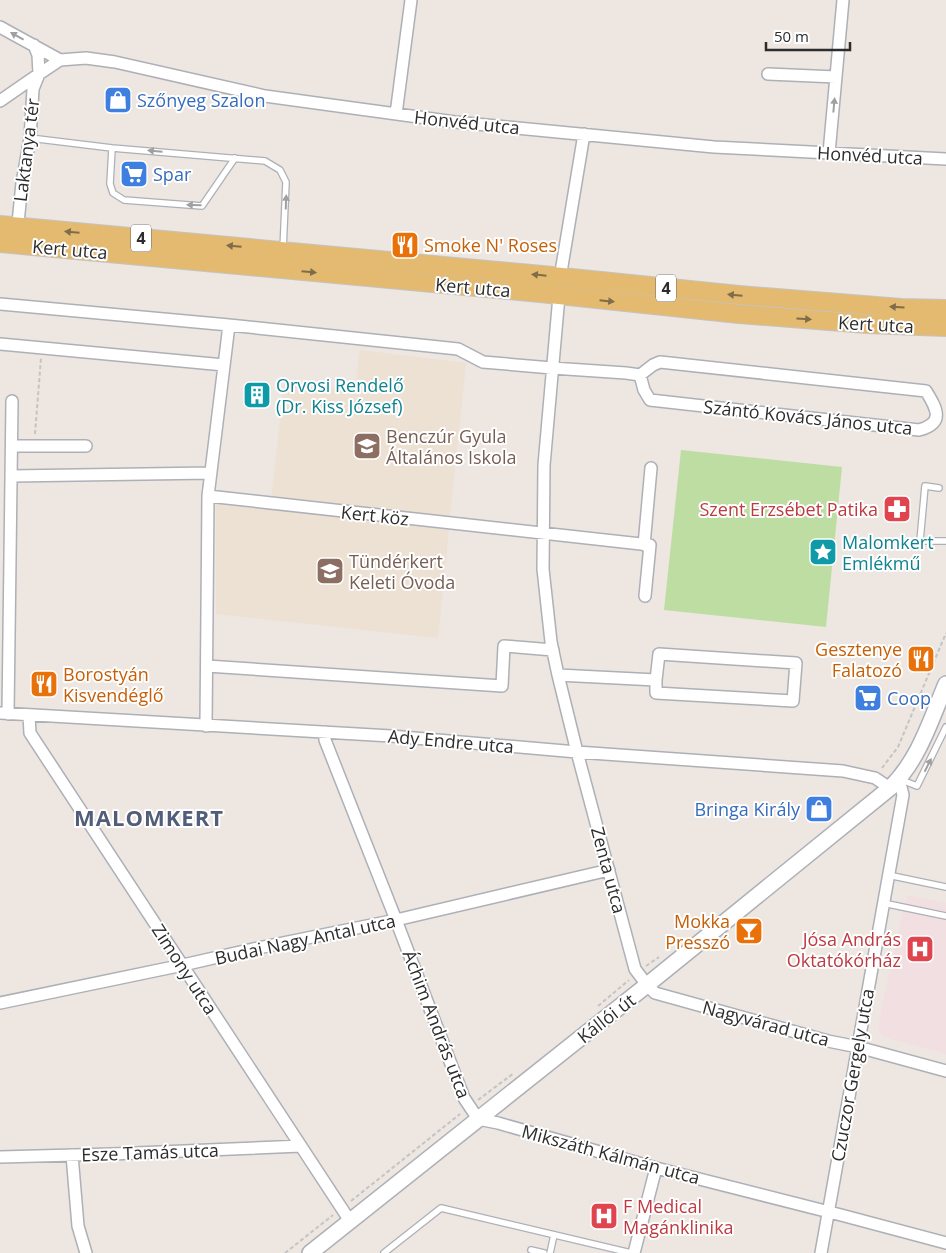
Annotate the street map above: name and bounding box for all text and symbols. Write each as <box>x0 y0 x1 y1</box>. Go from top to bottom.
scale bar <box>766 20 850 52</box>
text: 50 m <box>774 26 809 46</box>
one-way arrow <box>10 32 24 40</box>
shop icon: Szőnyeg Szalon <box>103 85 133 115</box>
place label: Szőnyeg Szalon <box>137 88 265 112</box>
street label: Laktanya tér <box>8 96 44 203</box>
one-way arrow <box>830 97 838 113</box>
street label: Honvéd utca <box>413 105 521 139</box>
street label: Honvéd utca <box>816 140 924 170</box>
one-way arrow <box>146 147 162 155</box>
supermarket icon: Spar <box>119 159 149 189</box>
place label: Spar <box>153 162 192 186</box>
one-way arrow <box>282 194 290 210</box>
one-way arrow <box>185 201 201 209</box>
road number: 4 <box>131 224 151 252</box>
one-way arrow <box>64 227 80 235</box>
restaurant icon: Smoke N' Roses <box>390 230 420 260</box>
place label: Smoke N' Roses <box>424 233 557 257</box>
street label: Kert utca <box>31 234 109 264</box>
one-way arrow <box>226 242 242 250</box>
one-way arrow <box>301 268 317 276</box>
one-way arrow <box>530 271 546 279</box>
street label: Kert utca <box>434 272 512 302</box>
road number: 4 <box>656 274 676 302</box>
one-way arrow <box>727 291 743 299</box>
one-way arrow <box>599 297 615 305</box>
one-way arrow <box>889 303 905 311</box>
street label: Kert utca <box>838 310 914 338</box>
one-way arrow <box>796 316 812 324</box>
place label: Orvosi Rendelő (Dr. Kiss József) <box>276 373 404 418</box>
building icon: Orvosi Rendelő (Dr. Kiss József) <box>242 380 272 410</box>
street label: Szántó Kovács János utca <box>702 394 914 440</box>
place label: Benczúr Gyula Általános Iskola <box>386 424 516 469</box>
school or university icon: Benczúr Gyula Általános Iskola <box>352 431 382 461</box>
pharmacy icon: Szent Erzsébet Patika <box>882 494 912 524</box>
place label: Szent Erzsébet Patika <box>700 497 878 521</box>
street label: Kert köz <box>340 499 410 531</box>
place label: Malomkert Emlékmű <box>842 530 934 575</box>
place icon: Malomkert Emlékmű <box>808 537 838 567</box>
place label: Tündérkert Keleti Óvoda <box>349 549 455 594</box>
school or university icon: Tündérkert Keleti Óvoda <box>315 556 345 586</box>
place label: Gesztenye Falatozó <box>815 637 902 682</box>
restaurant icon: Gesztenye Falatozó <box>906 644 936 674</box>
place label: Borostyán Kisvendéglő <box>63 662 164 707</box>
restaurant icon: Borostyán Kisvendéglő <box>29 669 59 699</box>
supermarket icon: Coop <box>853 683 883 713</box>
place label: Coop <box>887 686 931 710</box>
street label: Ady Endre utca <box>387 724 515 758</box>
one-way arrow <box>924 758 932 772</box>
shop icon: Bringa Király <box>804 794 834 824</box>
place label: Bringa Király <box>694 797 801 821</box>
district label: MALOMKERT <box>74 802 224 832</box>
street label: Zenta utca <box>586 824 632 916</box>
street label: Budai Nagy Antal utca <box>212 908 398 970</box>
place label: Mokka Presszó <box>665 909 730 954</box>
bar icon: Mokka Presszó <box>734 916 764 946</box>
street label: Zimony utca <box>147 919 223 1019</box>
place label: Jósa András Oktatókórház <box>787 927 901 972</box>
hospital icon: Jósa András Oktatókórház <box>905 934 935 964</box>
street label: Áchim András utca <box>398 946 476 1102</box>
street label: Czuczor Gergely utca <box>825 987 879 1163</box>
street label: Kállói út <box>572 988 640 1048</box>
street label: Nagyvárad utca <box>700 995 832 1051</box>
street label: Mikszáth Kálmán utca <box>519 1119 703 1189</box>
street label: Esze Tamás utca <box>81 1138 219 1166</box>
place label: F Medical Magánklinika <box>623 1194 734 1239</box>
hospital icon: F Medical Magánklinika <box>589 1201 619 1231</box>

